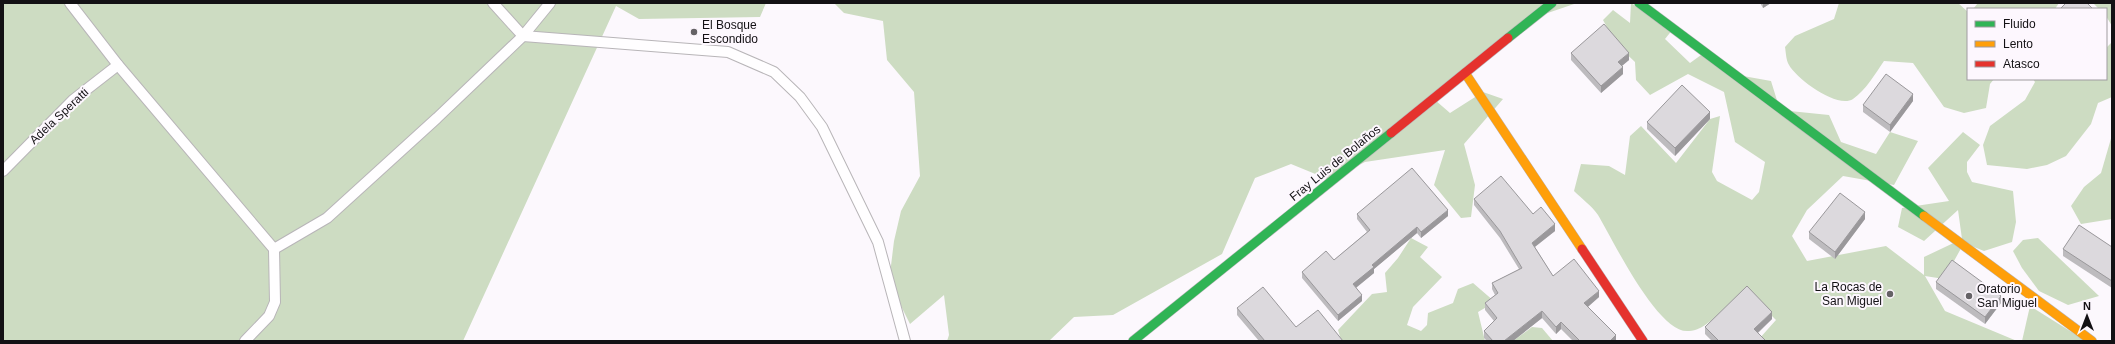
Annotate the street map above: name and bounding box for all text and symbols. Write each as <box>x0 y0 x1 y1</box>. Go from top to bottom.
legend <box>1967 8 2107 80</box>
text: Fluido <box>2003 17 2036 31</box>
place label: El Bosque Escondido <box>702 18 758 46</box>
marker: El Bosque Escondido <box>689 27 699 37</box>
text: Lento <box>2003 37 2033 51</box>
text: Atasco <box>2003 57 2040 71</box>
street label: Adela Speratti <box>27 85 91 147</box>
street label: Fray Luis de Bolaños <box>1287 122 1383 204</box>
place label: La Rocas de San Miguel <box>1815 280 1882 308</box>
place label: Oratorio San Miguel <box>1977 282 2037 310</box>
marker: La Rocas de San Miguel <box>1885 289 1895 299</box>
marker: Oratorio San Miguel <box>1964 291 1974 301</box>
north arrow <box>2067 296 2107 336</box>
text: N <box>2083 300 2091 312</box>

